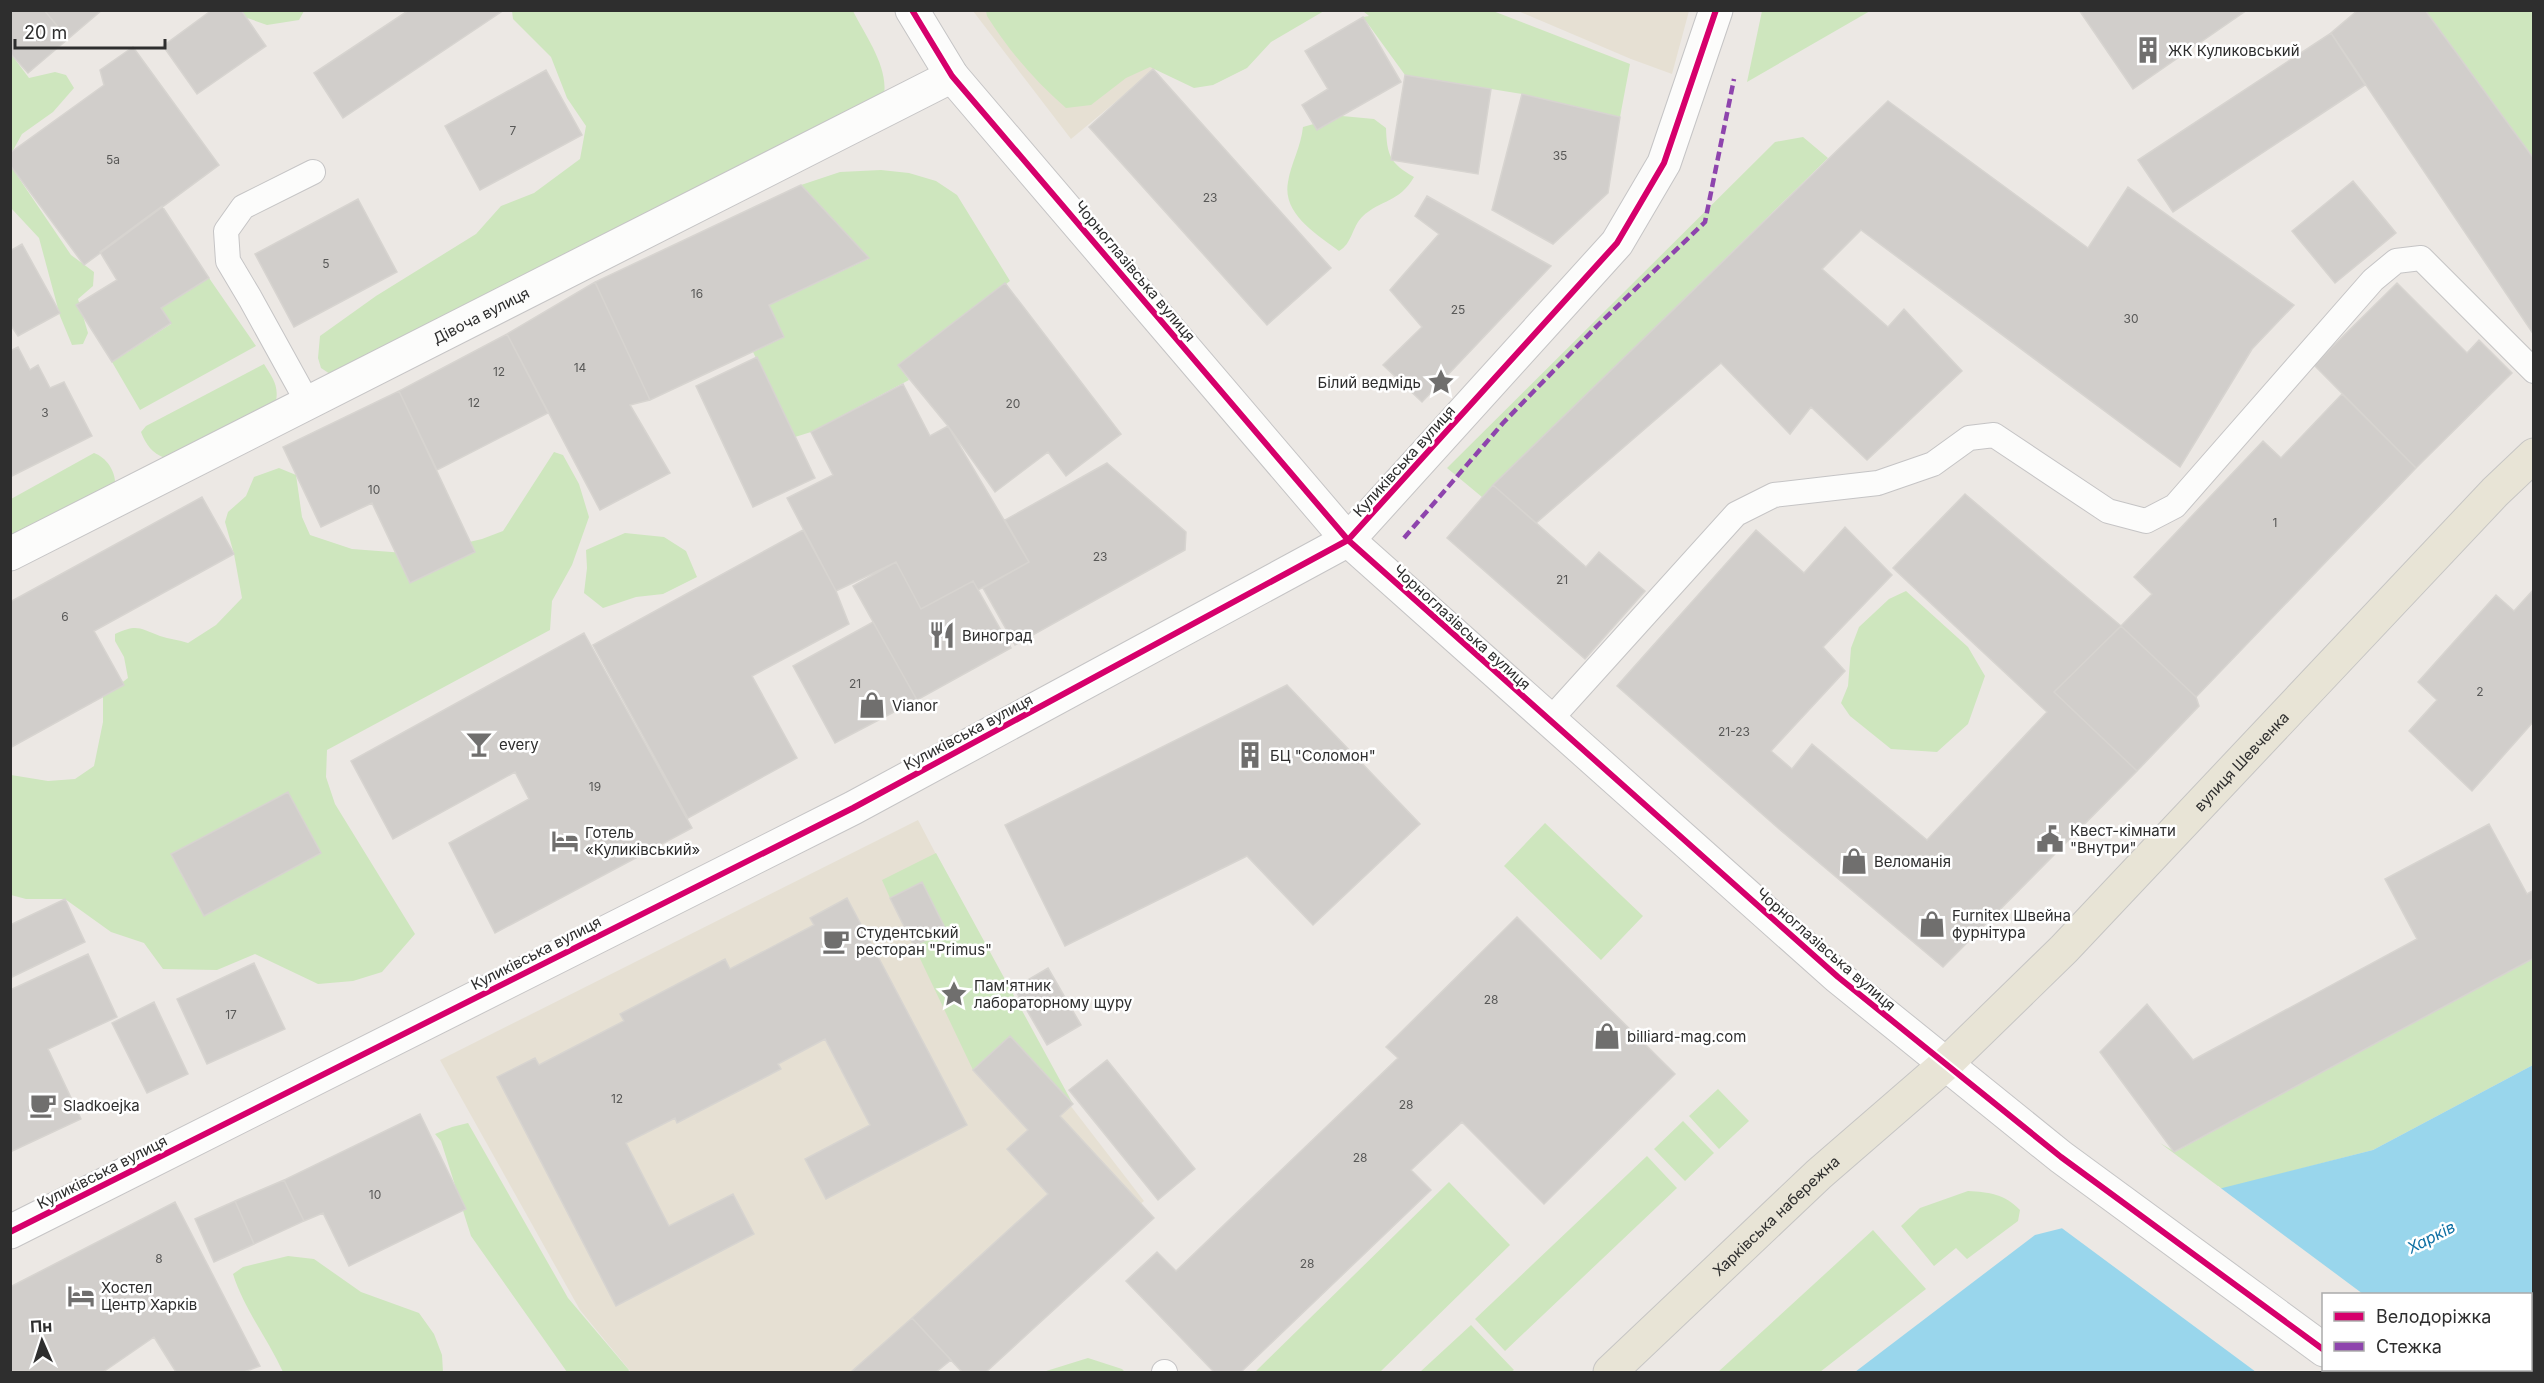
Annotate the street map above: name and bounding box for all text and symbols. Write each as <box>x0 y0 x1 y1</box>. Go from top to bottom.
scale bar <box>15 12 165 50</box>
text: 20 m <box>24 22 67 43</box>
building icon: ЖК Куликовський <box>2133 35 2163 65</box>
place label: ЖК Куликовський <box>2168 41 2300 60</box>
house number: 7 <box>510 123 517 138</box>
house number: 35 <box>1553 148 1567 163</box>
house number: 5а <box>106 152 120 167</box>
house number: 23 <box>1203 190 1217 205</box>
street label: Чорноглазівська вулиця <box>1070 197 1200 345</box>
house number: 5 <box>322 256 330 271</box>
street label: Дівоча вулиця <box>429 283 532 348</box>
house number: 16 <box>691 286 703 301</box>
house number: 25 <box>1451 302 1465 317</box>
house number: 30 <box>2124 311 2138 326</box>
house number: 14 <box>574 360 587 375</box>
house number: 12 <box>493 364 505 379</box>
place icon: Білий ведмідь <box>1426 367 1456 397</box>
place label: Білий ведмідь <box>1317 373 1421 392</box>
house number: 12 <box>468 395 480 410</box>
house number: 20 <box>1006 396 1020 411</box>
street label: Куликівська вулиця <box>1349 401 1459 521</box>
house number: 3 <box>41 405 49 420</box>
house number: 10 <box>368 482 380 497</box>
house number: 1 <box>2273 515 2277 530</box>
house number: 23 <box>1093 549 1107 564</box>
street label: Чорноглазівська вулиця <box>1389 560 1535 694</box>
house number: 21 <box>1556 572 1568 587</box>
house number: 6 <box>61 609 69 624</box>
restaurant icon: Виноград <box>927 620 957 650</box>
place label: Виноград <box>962 626 1033 645</box>
house number: 21 <box>849 676 861 691</box>
house number: 2 <box>2476 684 2484 699</box>
shop icon: Vianor <box>857 690 887 720</box>
street label: Куликівська вулиця <box>900 690 1036 774</box>
place label: Vianor <box>892 696 938 715</box>
street label: вулиця Шевченка <box>2190 707 2293 815</box>
house number: 21-23 <box>1718 724 1750 739</box>
bar icon: every <box>464 729 494 759</box>
place label: every <box>499 735 539 754</box>
building icon: БЦ "Соломон" <box>1235 740 1265 770</box>
place label: БЦ "Соломон" <box>1270 746 1376 765</box>
house number: 19 <box>589 779 601 794</box>
place label: Квест-кімнати "Внутри" <box>2070 821 2176 857</box>
place label: Готель «Куликівський» <box>585 823 700 859</box>
public building icon: Квест-кімнати "Внутри" <box>2035 824 2065 854</box>
hotel icon: Готель «Куликівський» <box>550 826 580 856</box>
shop icon: Веломанія <box>1839 846 1869 876</box>
place label: Веломанія <box>1874 852 1951 871</box>
street label: Чорноглазівська вулиця <box>1752 883 1900 1015</box>
place label: Furnitex Швейна фурнітура <box>1952 906 2071 942</box>
shop icon: Furnitex Швейна фурнітура <box>1917 909 1947 939</box>
street label: Куликівська вулиця <box>468 912 604 994</box>
place label: Студентський ресторан "Primus" <box>856 923 992 959</box>
cafe icon: Студентський ресторан "Primus" <box>821 926 851 956</box>
place label: Пам'ятник лабораторному щуру <box>974 976 1133 1012</box>
place icon: Пам'ятник лабораторному щуру <box>939 979 969 1009</box>
house number: 28 <box>1484 992 1498 1007</box>
house number: 17 <box>225 1007 237 1022</box>
shop icon: billiard-mag.com <box>1592 1021 1622 1051</box>
place label: billiard-mag.com <box>1627 1027 1746 1046</box>
cafe icon: Sladkoejka <box>28 1090 58 1120</box>
house number: 12 <box>611 1091 623 1106</box>
place label: Sladkoejka <box>63 1096 140 1115</box>
house number: 28 <box>1399 1097 1413 1112</box>
street label: Куликівська вулиця <box>34 1131 170 1213</box>
house number: 28 <box>1353 1150 1367 1165</box>
street label: Харківська набережна <box>1708 1151 1843 1280</box>
house number: 10 <box>369 1187 381 1202</box>
water label: Харків <box>2403 1216 2458 1258</box>
house number: 8 <box>155 1251 163 1266</box>
house number: 28 <box>1300 1256 1314 1271</box>
place label: Хостел Центр Харків <box>101 1278 197 1314</box>
hotel icon: Хостел Центр Харків <box>66 1281 96 1311</box>
legend <box>2322 1293 2532 1371</box>
text: Велодоріжка <box>2376 1306 2491 1327</box>
north arrow <box>12 1311 72 1371</box>
text: Пн <box>30 1315 53 1337</box>
text: Стежка <box>2376 1336 2442 1357</box>

